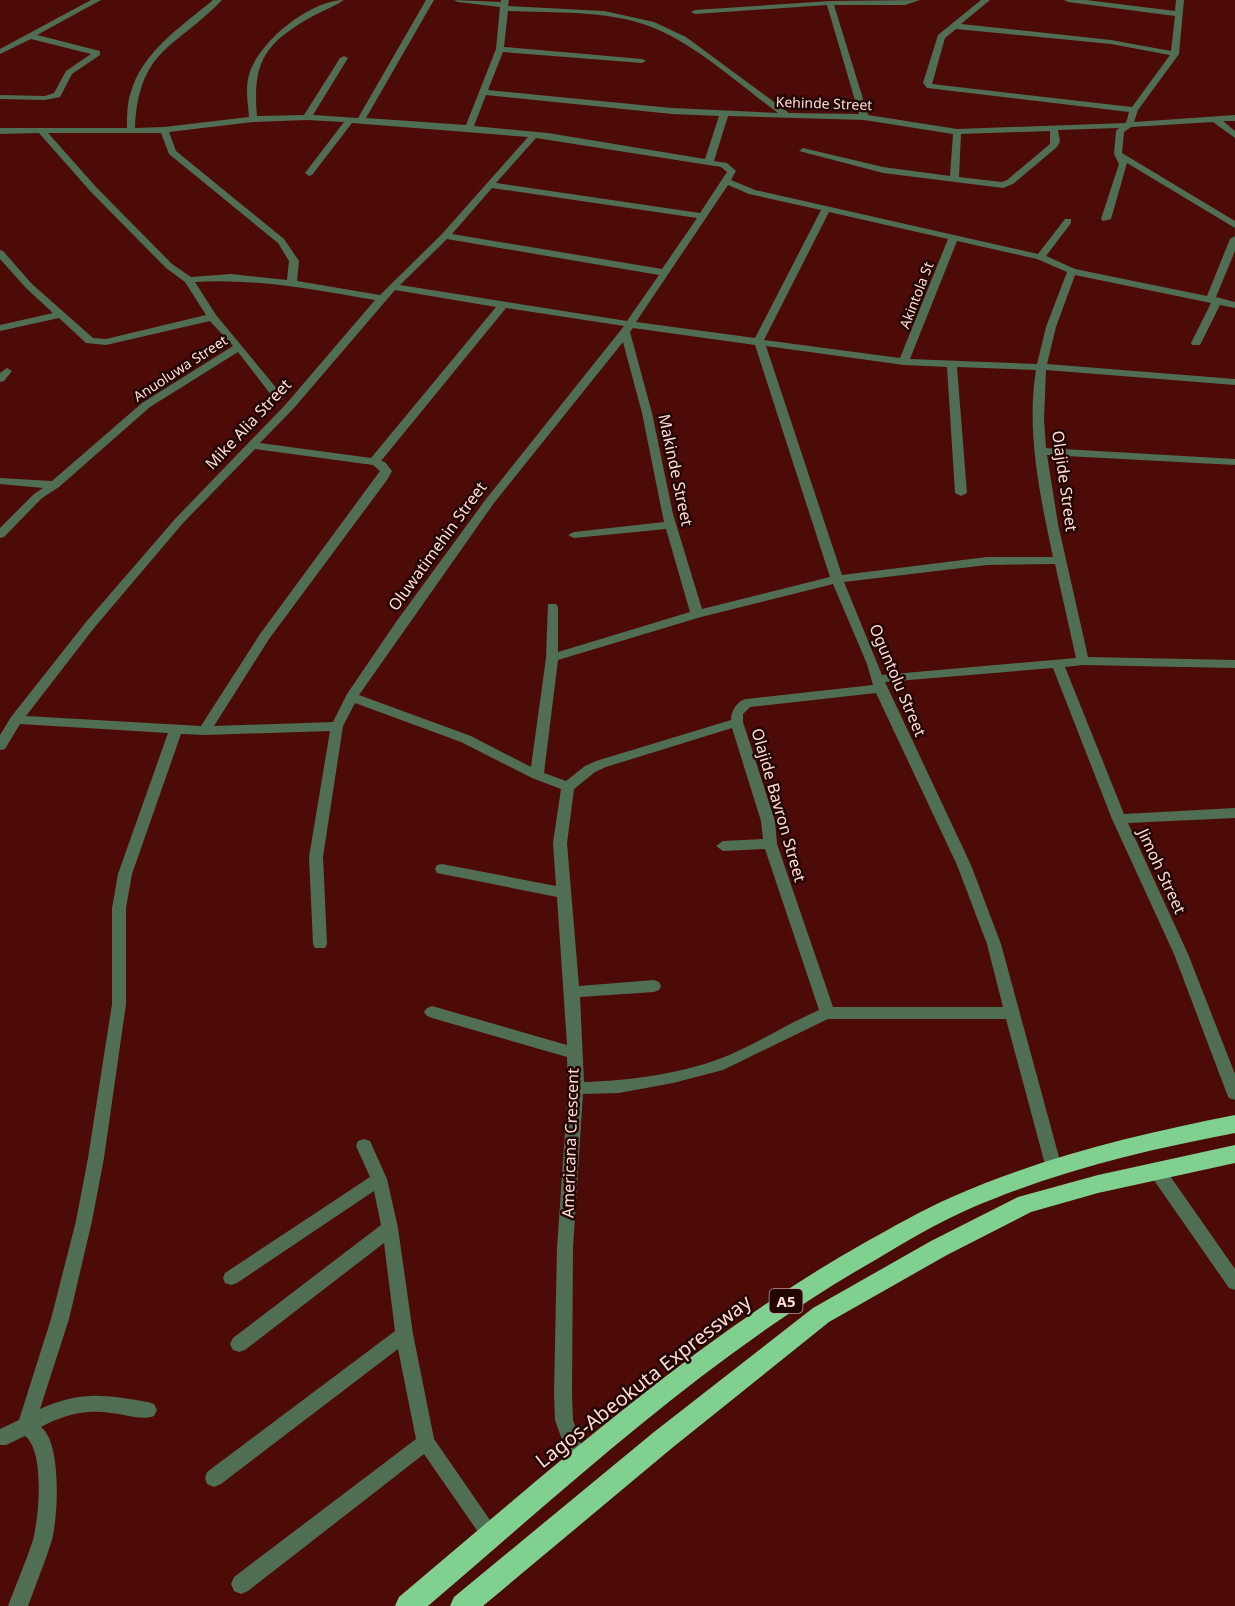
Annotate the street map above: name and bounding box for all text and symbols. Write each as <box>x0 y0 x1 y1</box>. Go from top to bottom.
street label: Kehinde Street <box>775 92 873 114</box>
street label: Akintola St <box>895 259 937 331</box>
street label: Anuoluwa Street <box>129 330 231 406</box>
street label: Mike Alia Street <box>200 374 296 474</box>
street label: Makinde Street <box>653 412 699 528</box>
street label: Olajide Street <box>1047 429 1083 533</box>
street label: Oluwatimehin Street <box>383 477 491 615</box>
street label: Oguntolu Street <box>864 620 932 740</box>
street label: Olajide Bavron Street <box>747 726 812 885</box>
street label: Jimoh Street <box>1132 823 1191 917</box>
street label: Americana Crescent <box>556 1067 584 1218</box>
street label: Lagos-Abeokuta Expressway <box>530 1288 757 1474</box>
road number: A5 <box>770 1289 802 1313</box>

